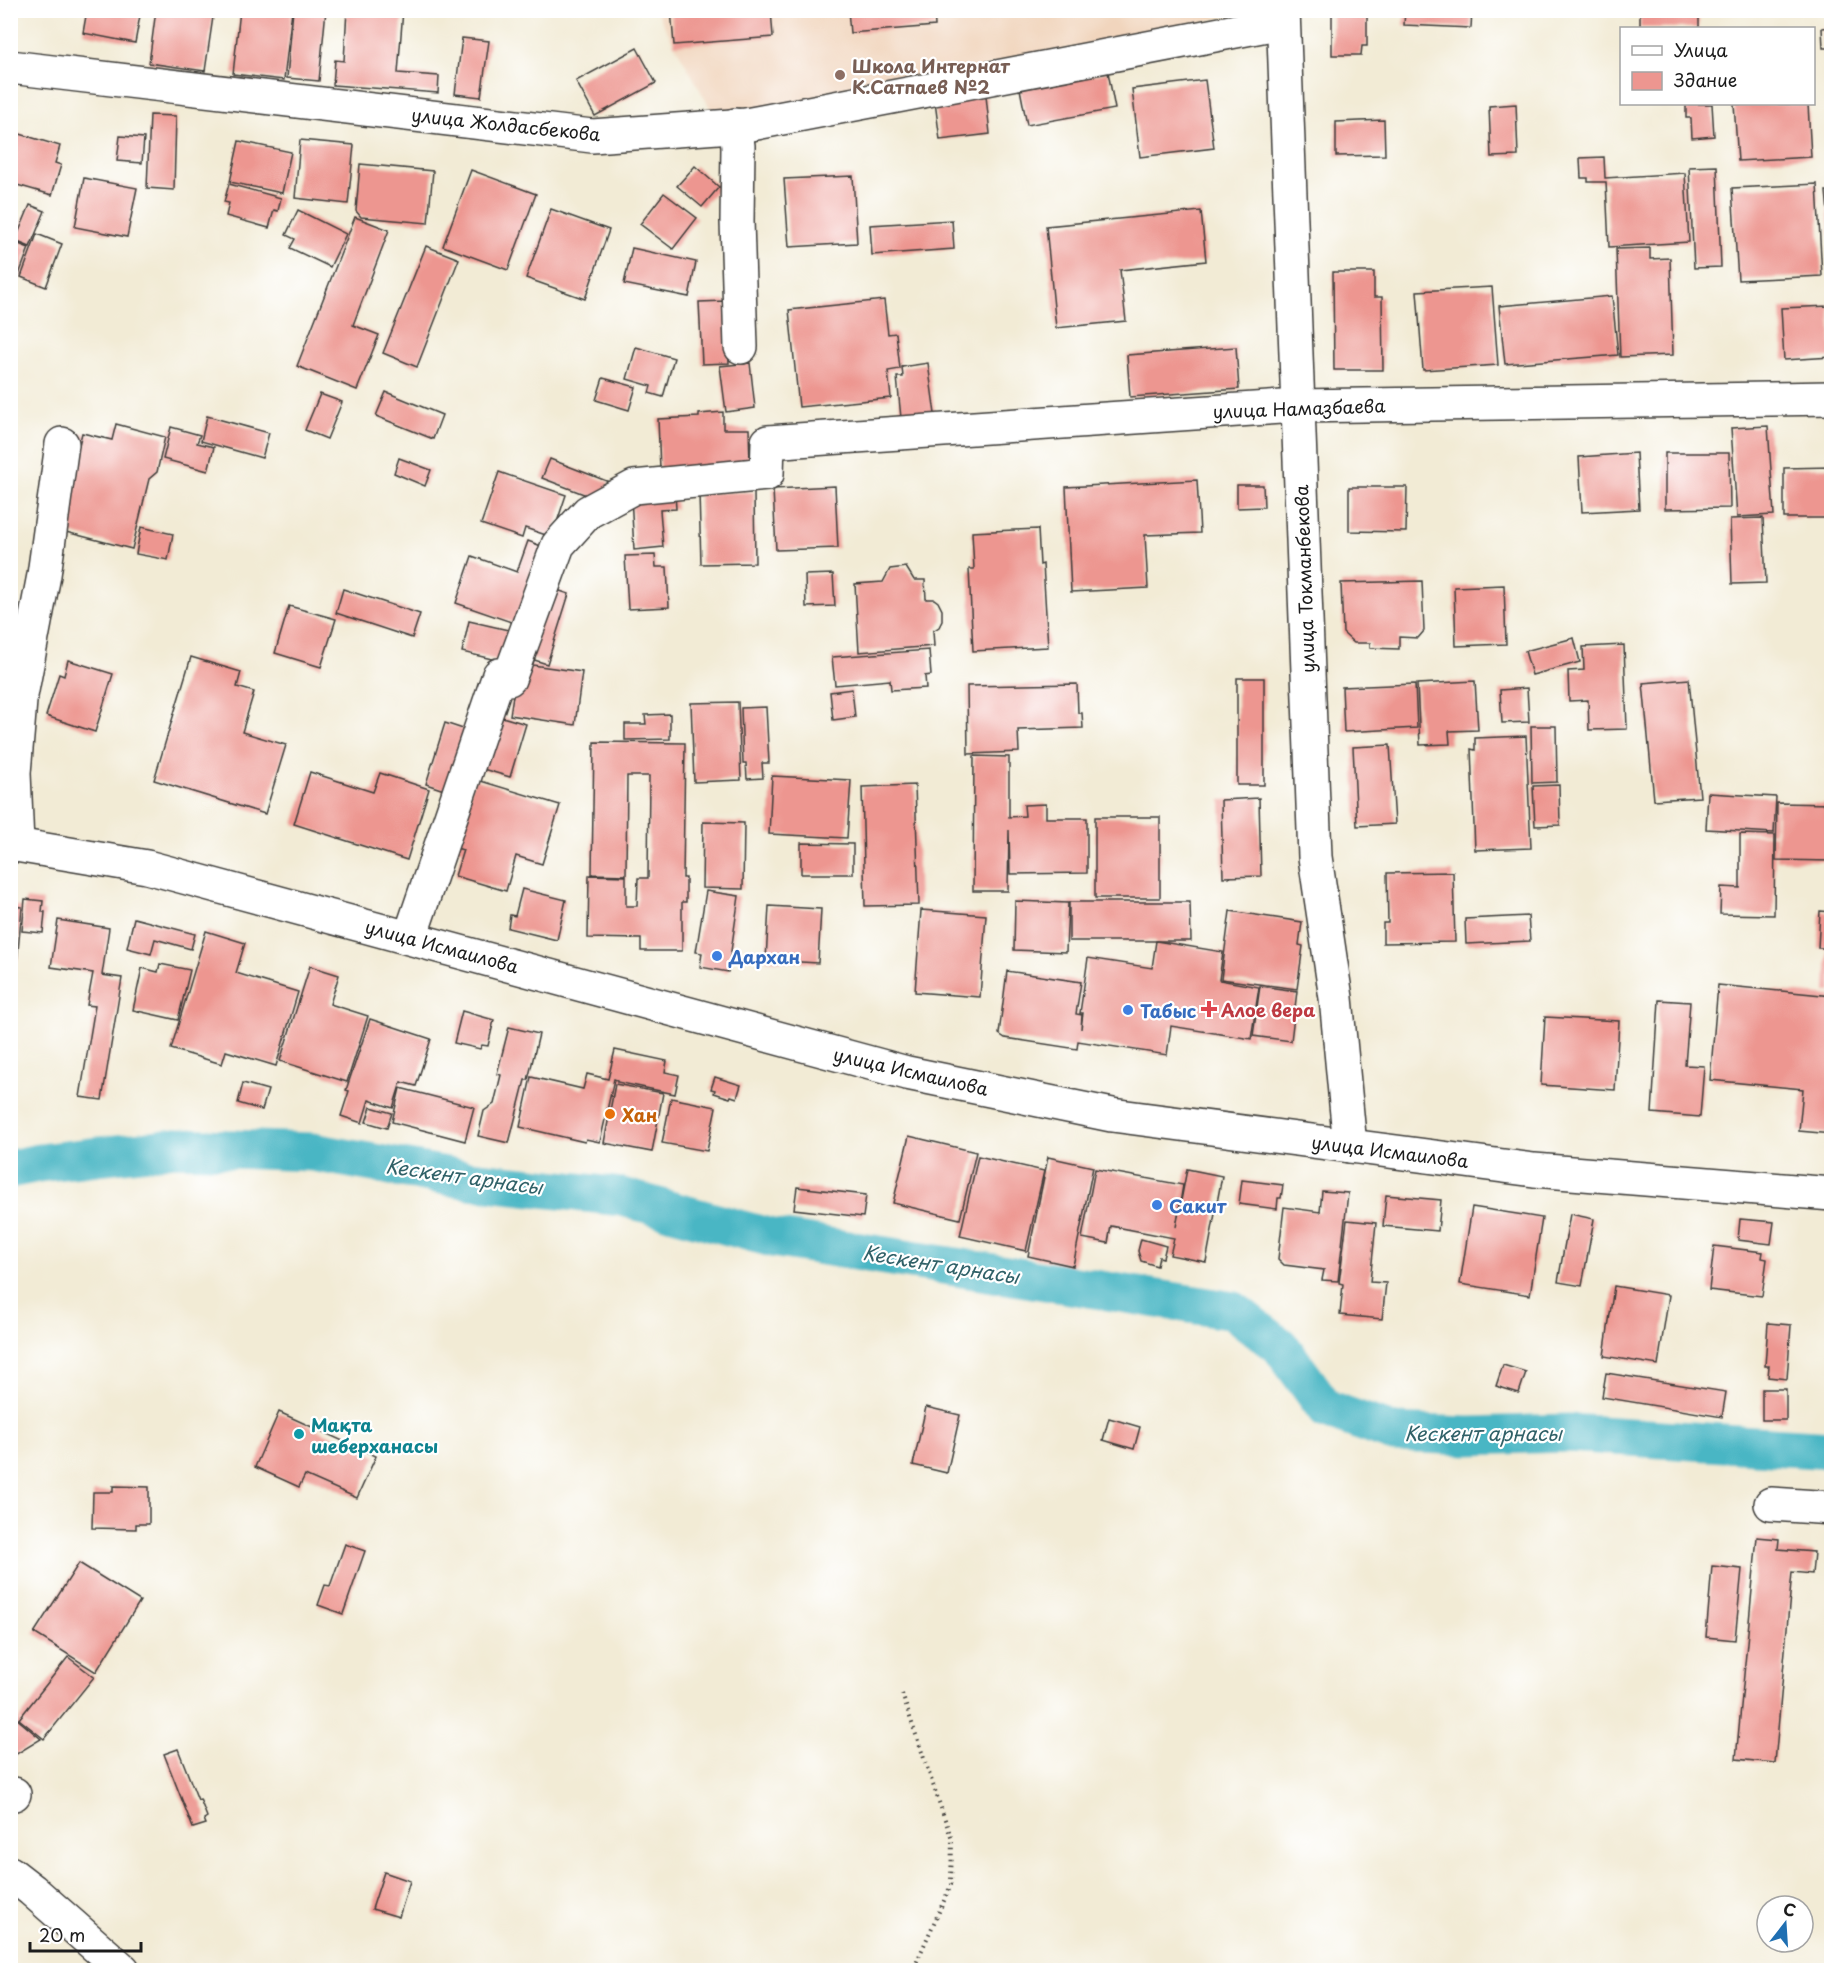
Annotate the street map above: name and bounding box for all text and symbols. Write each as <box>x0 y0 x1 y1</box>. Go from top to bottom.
legend <box>1620 27 1815 105</box>
text: Улица <box>1674 36 1728 63</box>
place label: Школа Интернат К.Сатпаев №2 <box>852 52 1010 100</box>
text: Здание <box>1674 66 1737 93</box>
marker: Школа Интернат К.Сатпаев №2 <box>833 68 847 82</box>
street label: улица Жолдасбекова <box>410 101 603 147</box>
street label: улица Намазбаева <box>1212 391 1387 425</box>
street label: улица Токманбекова <box>1287 484 1321 674</box>
street label: улица Исмаилова <box>362 913 523 980</box>
place label: Дархан <box>728 943 800 970</box>
marker: Дархан <box>710 949 724 963</box>
place label: Алое вера <box>1220 996 1315 1023</box>
place label: Табыс <box>1140 997 1197 1024</box>
marker: Алое вера <box>1202 1002 1216 1016</box>
marker: Табыс <box>1121 1003 1135 1017</box>
street label: улица Исмаилова <box>831 1040 992 1102</box>
place label: Хан <box>621 1101 657 1128</box>
marker: Хан <box>603 1107 617 1121</box>
street label: улица Исмаилова <box>1310 1128 1471 1174</box>
water label: Кескент арнасы <box>384 1150 545 1202</box>
place label: Сакит <box>1169 1192 1227 1219</box>
marker: Сакит <box>1150 1198 1164 1212</box>
water label: Кескент арнасы <box>861 1237 1022 1291</box>
place label: Мақта шеберханасы <box>311 1411 438 1459</box>
water label: Кескент арнасы <box>1404 1418 1563 1448</box>
marker: Мақта шеберханасы <box>292 1427 306 1441</box>
north arrow <box>1755 1894 1815 1954</box>
text: С <box>1780 1895 1799 1922</box>
scale bar <box>30 1915 141 1953</box>
text: 20 m <box>39 1921 85 1948</box>

